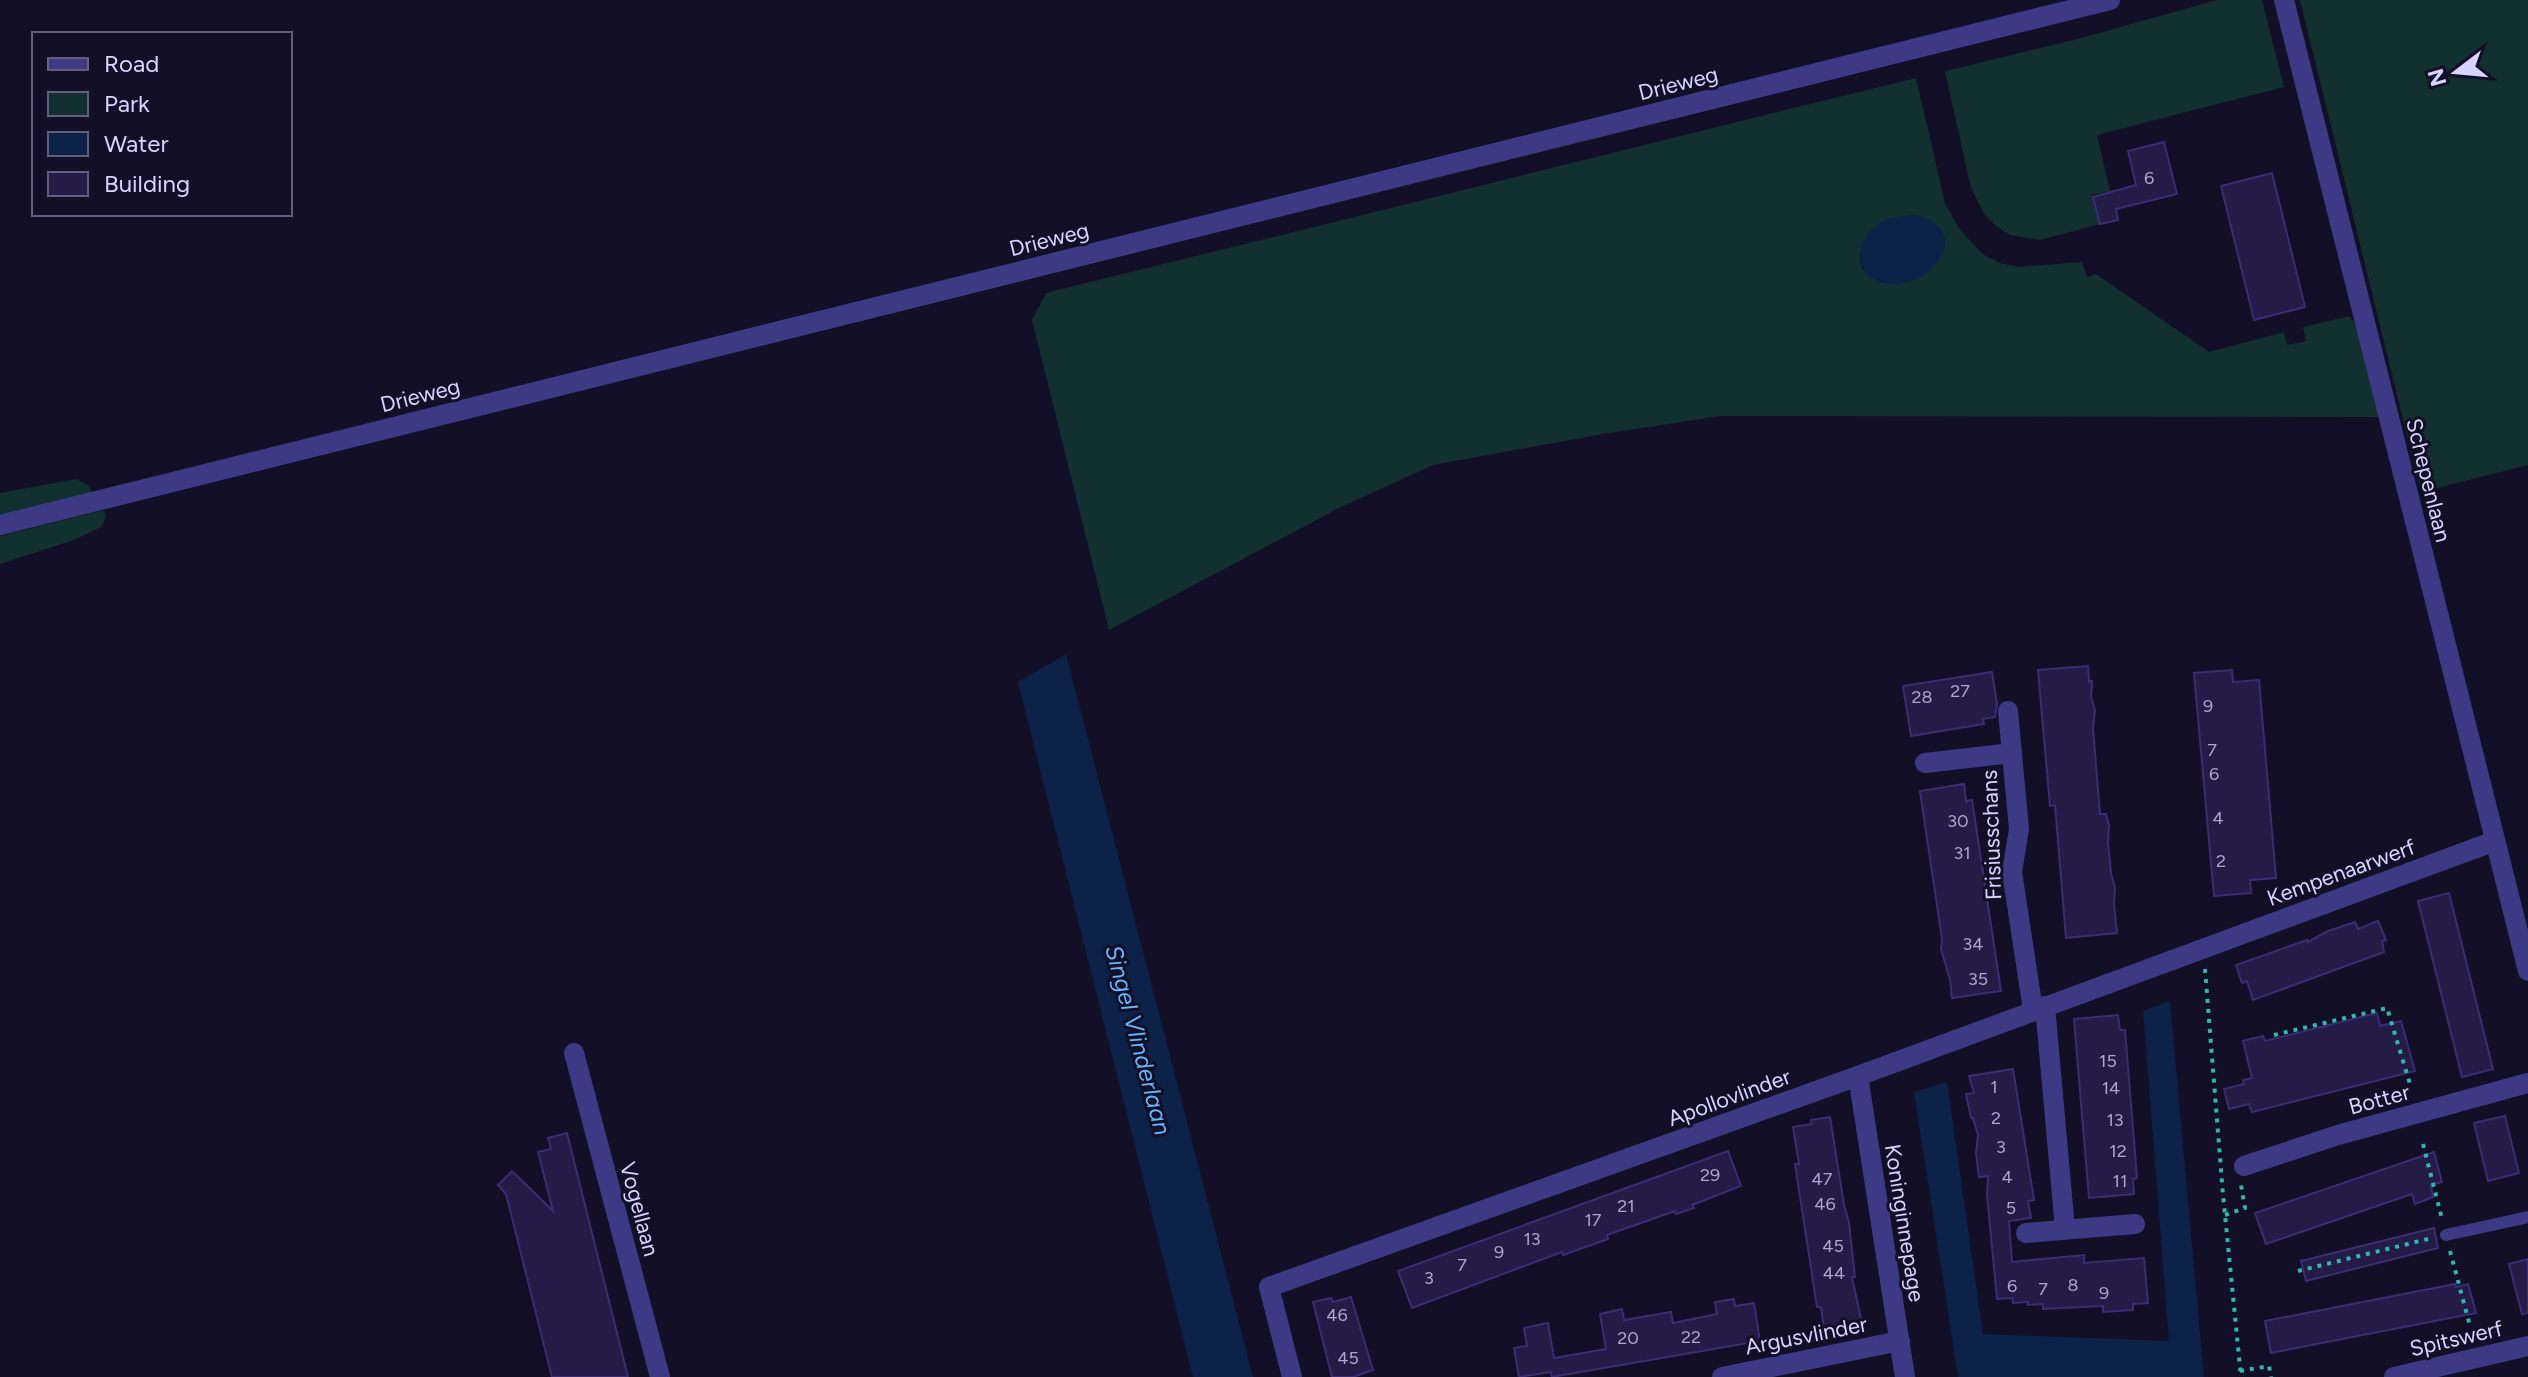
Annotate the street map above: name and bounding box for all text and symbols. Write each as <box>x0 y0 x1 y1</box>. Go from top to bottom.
legend <box>32 32 292 216</box>
north arrow <box>2416 32 2496 112</box>
text: Road <box>104 49 159 78</box>
street label: Drieweg <box>1635 61 1721 106</box>
text: N <box>2422 65 2453 89</box>
text: Park <box>104 89 150 118</box>
text: Water <box>104 129 169 158</box>
house number: 6 <box>2144 167 2154 189</box>
text: Building <box>104 169 190 198</box>
street label: Drieweg <box>1006 217 1092 262</box>
street label: Drieweg <box>377 373 463 418</box>
street label: Schepenlaan <box>2400 415 2457 545</box>
house number: 27 <box>1950 680 1970 702</box>
house number: 28 <box>1911 686 1933 708</box>
house number: 9 <box>2203 695 2213 717</box>
house number: 7 <box>2207 739 2217 761</box>
house number: 6 <box>2209 763 2219 785</box>
street label: Frisiusschans <box>1976 769 2007 901</box>
house number: 4 <box>2212 807 2224 829</box>
house number: 30 <box>1947 810 1969 832</box>
street label: Kempenaarwerf <box>2263 833 2420 912</box>
house number: 31 <box>1953 842 1971 864</box>
house number: 2 <box>2216 850 2226 872</box>
house number: 34 <box>1963 933 1983 955</box>
water label: Singel Vlinderlaan <box>1099 942 1178 1138</box>
house number: 35 <box>1968 968 1988 990</box>
house number: 15 <box>2099 1050 2117 1072</box>
street label: Apollovlinder <box>1664 1063 1795 1132</box>
house number: 1 <box>1990 1076 1998 1098</box>
house number: 14 <box>2102 1077 2120 1099</box>
street label: Botter <box>2346 1078 2413 1121</box>
house number: 2 <box>1991 1107 2001 1129</box>
house number: 13 <box>2106 1109 2124 1131</box>
house number: 3 <box>1996 1136 2006 1158</box>
house number: 12 <box>2109 1140 2127 1162</box>
street label: Koninginnepage <box>1879 1142 1930 1304</box>
street label: Vogellaan <box>614 1159 665 1259</box>
house number: 29 <box>1700 1164 1720 1186</box>
house number: 4 <box>2001 1166 2013 1188</box>
house number: 47 <box>1812 1168 1833 1190</box>
house number: 11 <box>2113 1170 2127 1192</box>
house number: 46 <box>1814 1193 1836 1215</box>
house number: 21 <box>1617 1195 1635 1217</box>
house number: 5 <box>2006 1197 2016 1219</box>
house number: 17 <box>1584 1209 1602 1231</box>
house number: 13 <box>1523 1228 1541 1250</box>
house number: 45 <box>1822 1235 1844 1257</box>
house number: 9 <box>1494 1241 1504 1263</box>
house number: 7 <box>1457 1254 1467 1276</box>
house number: 44 <box>1823 1262 1845 1284</box>
house number: 3 <box>1424 1267 1434 1289</box>
house number: 8 <box>2067 1274 2079 1296</box>
house number: 6 <box>2007 1275 2017 1297</box>
house number: 7 <box>2038 1278 2048 1300</box>
house number: 9 <box>2099 1282 2109 1304</box>
house number: 46 <box>1326 1304 1348 1326</box>
street label: Argusvlinder <box>1743 1310 1870 1361</box>
street label: Spitswerf <box>2407 1314 2506 1362</box>
house number: 22 <box>1681 1326 1701 1348</box>
house number: 20 <box>1617 1327 1639 1349</box>
house number: 45 <box>1337 1347 1359 1369</box>

